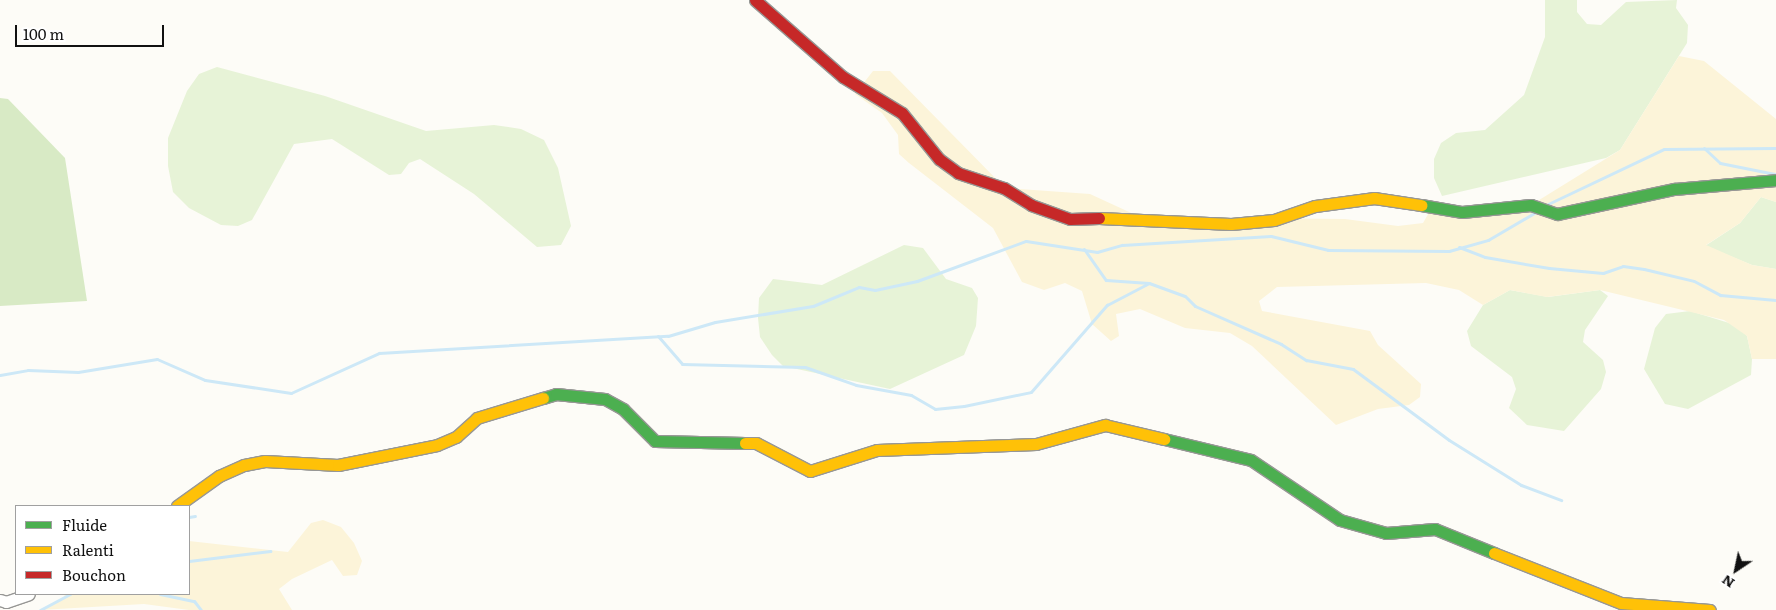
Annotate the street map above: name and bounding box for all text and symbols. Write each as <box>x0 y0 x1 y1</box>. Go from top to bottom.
scale bar <box>18 15 166 47</box>
text: 100 m <box>23 22 64 45</box>
legend <box>15 505 190 595</box>
text: Fluide <box>62 513 107 536</box>
text: Ralenti <box>62 538 114 561</box>
north arrow <box>1711 545 1761 595</box>
text: Bouchon <box>62 563 126 586</box>
text: N <box>1717 571 1738 594</box>

